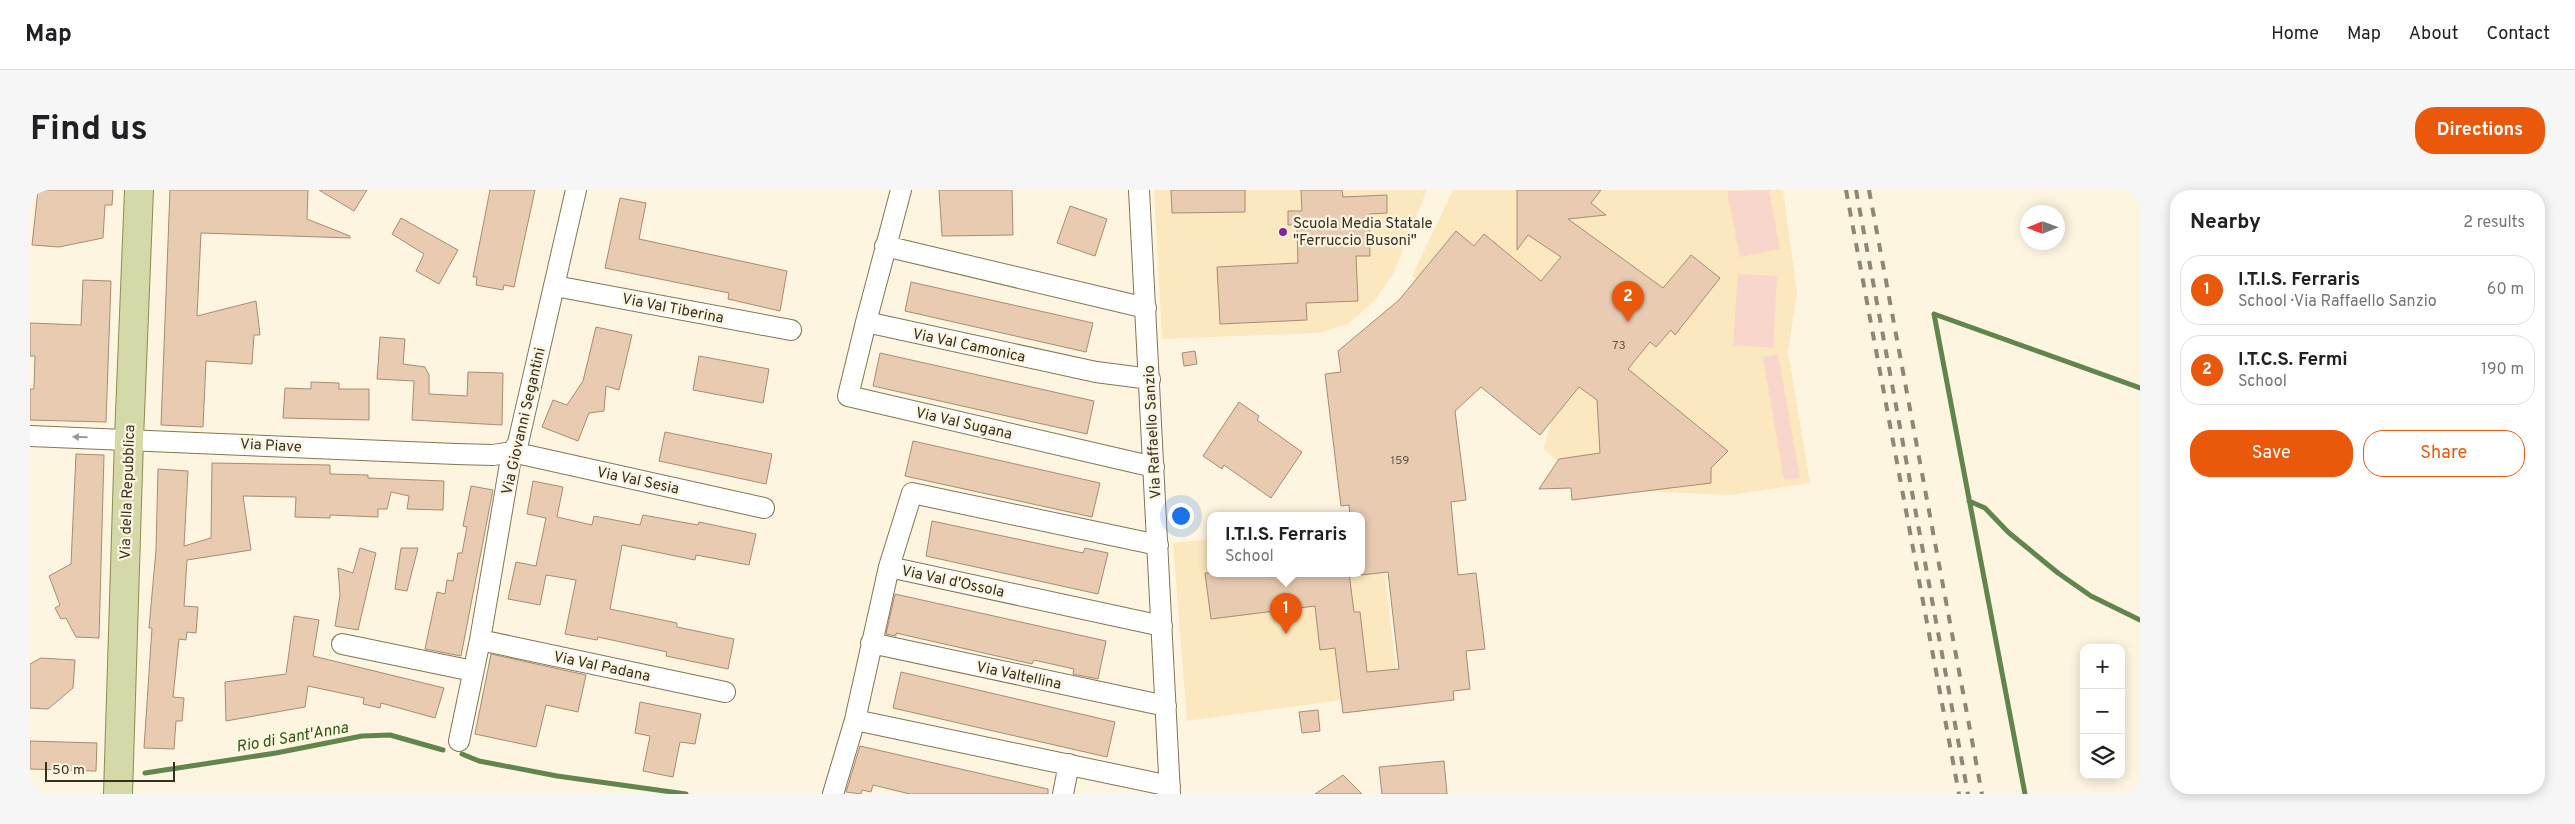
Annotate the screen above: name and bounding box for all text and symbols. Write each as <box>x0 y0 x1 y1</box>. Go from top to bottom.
text: Map <box>25 20 72 50</box>
text: Home <box>2271 23 2319 46</box>
text: Map <box>2347 23 2381 46</box>
text: About <box>2409 23 2458 46</box>
text: Contact <box>2486 23 2550 46</box>
button: Directions <box>2415 107 2545 154</box>
text: Find us <box>30 108 148 152</box>
north arrow <box>2020 205 2065 250</box>
text: Nearby <box>2190 209 2261 236</box>
text: 2 results <box>2463 213 2525 233</box>
place label: Scuola Media Statale "Ferruccio Busoni" <box>1293 215 1433 251</box>
marker: Scuola Media Statale "Ferruccio Busoni" <box>1277 226 1289 238</box>
text: I.T.I.S. Ferraris <box>2238 268 2360 292</box>
text: 1 <box>2204 280 2210 300</box>
text: 60 m <box>2487 280 2524 300</box>
pin: 2 <box>1612 281 1644 322</box>
street label: Via Val Tiberina <box>620 290 725 329</box>
text: School · Via Raffaello Sanzio <box>2238 292 2437 312</box>
street label: Via Val Camonica <box>910 325 1027 368</box>
house number: 73 <box>1612 338 1626 354</box>
street label: Via Giovanni Segantini <box>498 346 551 497</box>
text: I.T.C.S. Fermi <box>2238 348 2348 372</box>
text: 2 <box>2202 360 2212 380</box>
text: 190 m <box>2481 360 2524 380</box>
street label: Via Raffaello Sanzio <box>1141 364 1166 499</box>
text: School <box>2238 372 2287 392</box>
street label: Via Val Sugana <box>913 404 1014 445</box>
street label: Via della Repubblica <box>117 424 140 560</box>
button: Save <box>2190 430 2353 477</box>
button: Share <box>2363 430 2525 477</box>
one-way arrow <box>72 433 88 441</box>
street label: Via Piave <box>240 435 302 458</box>
house number: 159 <box>1391 453 1409 469</box>
street label: Via Val Sesia <box>595 463 681 499</box>
your location <box>1168 503 1194 529</box>
popup <box>1207 512 1365 577</box>
text: I.T.I.S. Ferraris <box>1225 523 1347 547</box>
text: School <box>1225 547 1274 567</box>
street label: Via Val d'Ossola <box>899 562 1006 603</box>
pin: 1 <box>1270 593 1302 634</box>
map controls <box>2080 644 2125 779</box>
button: + <box>2080 644 2125 689</box>
street label: Via Val Padana <box>551 648 652 687</box>
street label: Via Valtellina <box>974 658 1063 695</box>
button: − <box>2080 689 2125 734</box>
water label: Rio di Sant'Anna <box>235 718 351 758</box>
button: layers <box>2080 734 2125 779</box>
scale bar <box>45 759 175 782</box>
text: 50 m <box>52 762 85 779</box>

